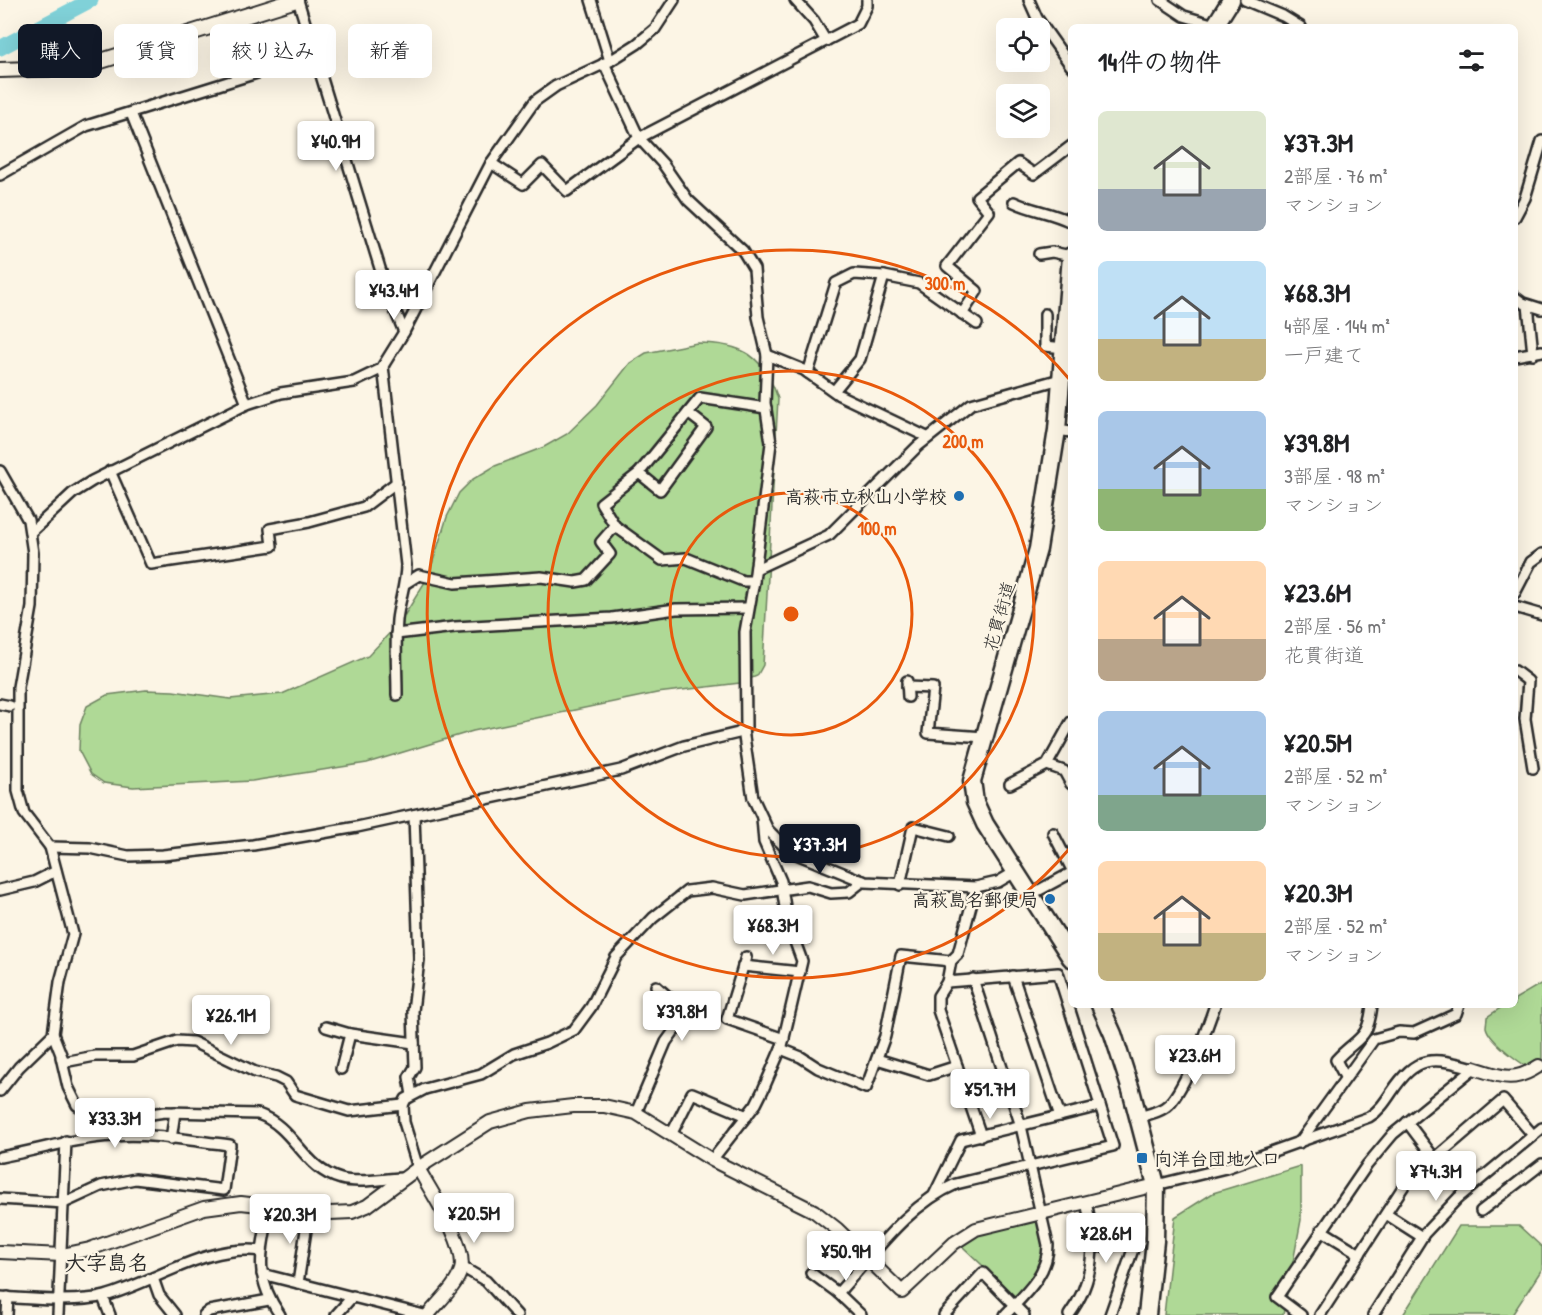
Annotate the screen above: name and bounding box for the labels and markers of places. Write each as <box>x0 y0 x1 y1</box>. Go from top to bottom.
pin: ¥40.9M <box>287 121 385 172</box>
pin: ¥43.4M <box>345 270 443 321</box>
place label: 高萩市立秋山小学校 <box>785 484 947 509</box>
marker: 高萩市立秋山小学校 <box>952 489 966 503</box>
centre of rings <box>781 604 801 624</box>
pin: ¥37.3M <box>771 824 869 875</box>
place label: 高萩島名郵便局 <box>912 887 1038 912</box>
marker: 高萩島名郵便局 <box>1043 892 1057 906</box>
pin: ¥68.3M <box>724 905 822 956</box>
pin: ¥39.8M <box>633 991 731 1042</box>
pin: ¥26.1M <box>182 995 280 1046</box>
pin: ¥23.6M <box>1146 1035 1244 1086</box>
pin: ¥51.7M <box>941 1069 1039 1120</box>
pin: ¥33.3M <box>66 1098 164 1149</box>
place label: 向洋台団地入口 <box>1154 1146 1280 1171</box>
marker: 向洋台団地入口 <box>1135 1151 1149 1165</box>
pin: ¥74.3M <box>1387 1151 1485 1202</box>
pin: ¥20.5M <box>425 1193 523 1244</box>
pin: ¥20.3M <box>241 1194 339 1245</box>
pin: ¥28.6M <box>1057 1213 1155 1264</box>
pin: ¥50.9M <box>797 1231 895 1282</box>

